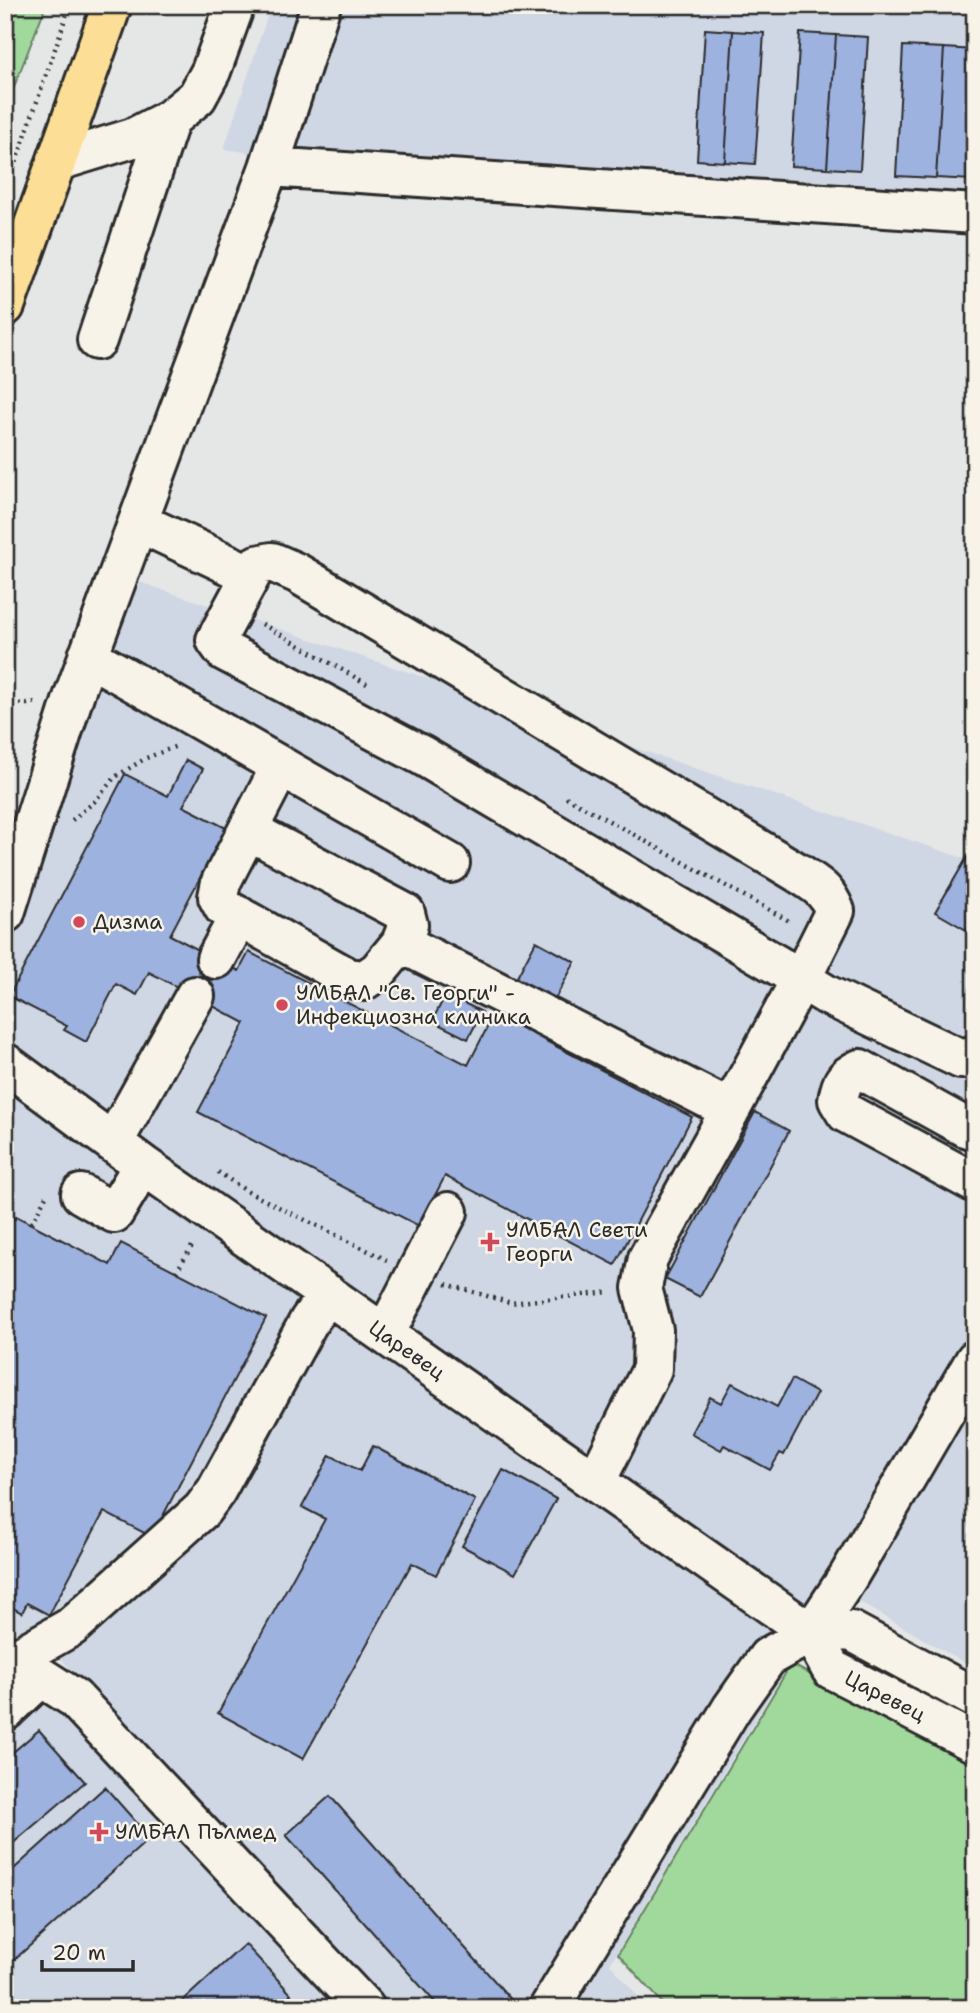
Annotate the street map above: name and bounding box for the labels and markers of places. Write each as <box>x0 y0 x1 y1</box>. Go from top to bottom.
place label: Дизма <box>93 908 162 936</box>
marker: Дизма <box>71 914 87 930</box>
place label: УМБАЛ "Св. Георги" - Инфекциозна клиника <box>296 979 531 1031</box>
marker: УМБАЛ "Св. Георги" - Инфекциозна клиника <box>274 997 290 1013</box>
place label: УМБАЛ Свети Георги <box>506 1216 648 1268</box>
marker: УМБАЛ Свети Георги <box>480 1232 500 1252</box>
place label: УМБАЛ Пълмед <box>115 1818 276 1846</box>
marker: УМБАЛ Пълмед <box>89 1822 109 1842</box>

